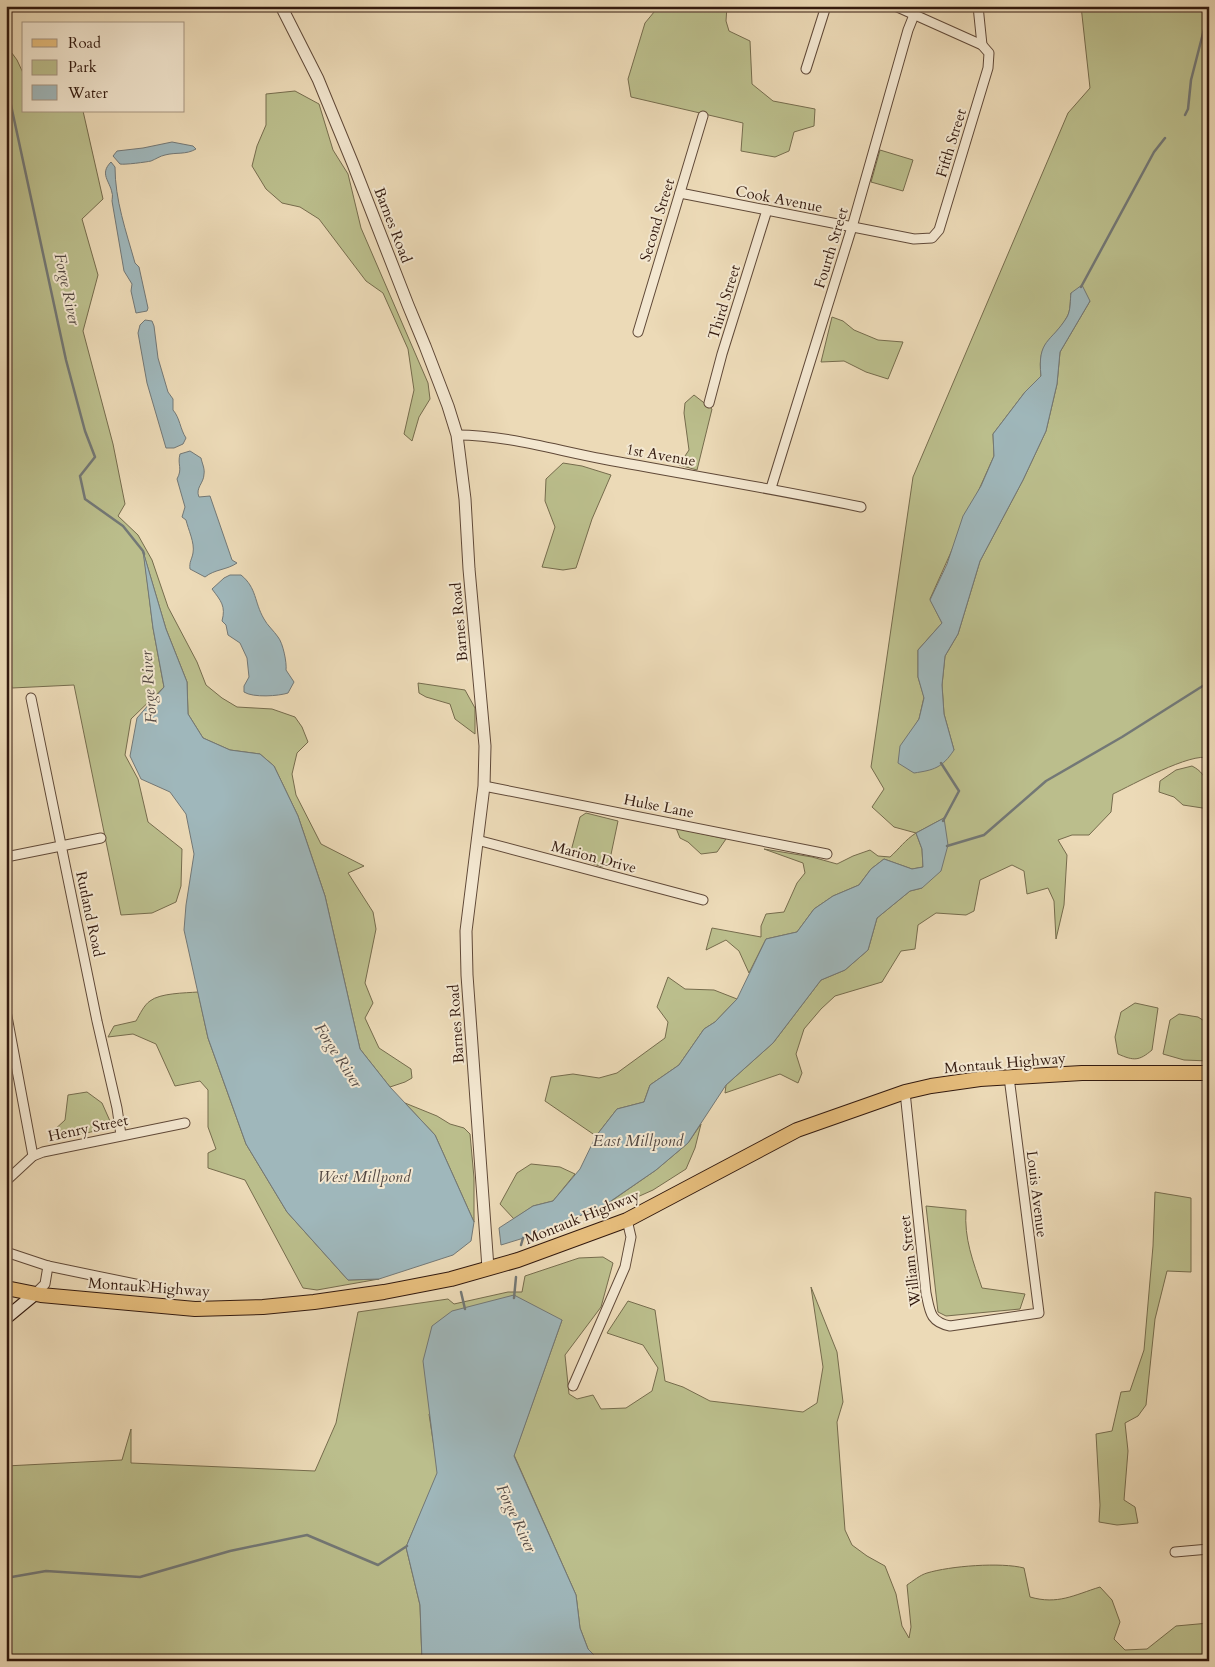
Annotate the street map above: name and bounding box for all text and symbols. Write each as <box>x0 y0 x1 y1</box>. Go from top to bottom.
legend <box>22 22 185 112</box>
text: Road <box>68 33 101 53</box>
text: Park <box>68 57 97 77</box>
text: Water <box>67 83 109 103</box>
street label: Fifth Street <box>931 106 971 180</box>
street label: Second Street <box>635 176 679 264</box>
street label: Cook Avenue <box>734 181 824 217</box>
street label: Barnes Road <box>369 184 417 266</box>
street label: Fourth Street <box>809 205 853 291</box>
water label: Forge River <box>49 251 86 328</box>
street label: Third Street <box>703 262 745 342</box>
street label: 1st Avenue <box>625 439 697 471</box>
street label: Barnes Road <box>446 582 472 662</box>
water label: Forge River <box>135 649 163 724</box>
street label: Hulse Lane <box>622 789 696 823</box>
street label: Marion Drive <box>549 836 639 878</box>
street label: Rutland Road <box>71 869 109 959</box>
street label: Barnes Road <box>443 984 469 1064</box>
water label: Forge River <box>309 1019 368 1093</box>
street label: Montauk Highway <box>943 1048 1067 1078</box>
street label: Henry Street <box>46 1110 130 1146</box>
water label: East Millpond <box>593 1130 685 1152</box>
street label: Louis Avenue <box>1022 1149 1052 1239</box>
water label: West Millpond <box>317 1166 412 1188</box>
street label: Montauk Highway <box>522 1185 642 1249</box>
street label: William Street <box>894 1214 926 1309</box>
street label: Montauk Highway <box>87 1273 211 1301</box>
water label: Forge River <box>491 1481 542 1557</box>

